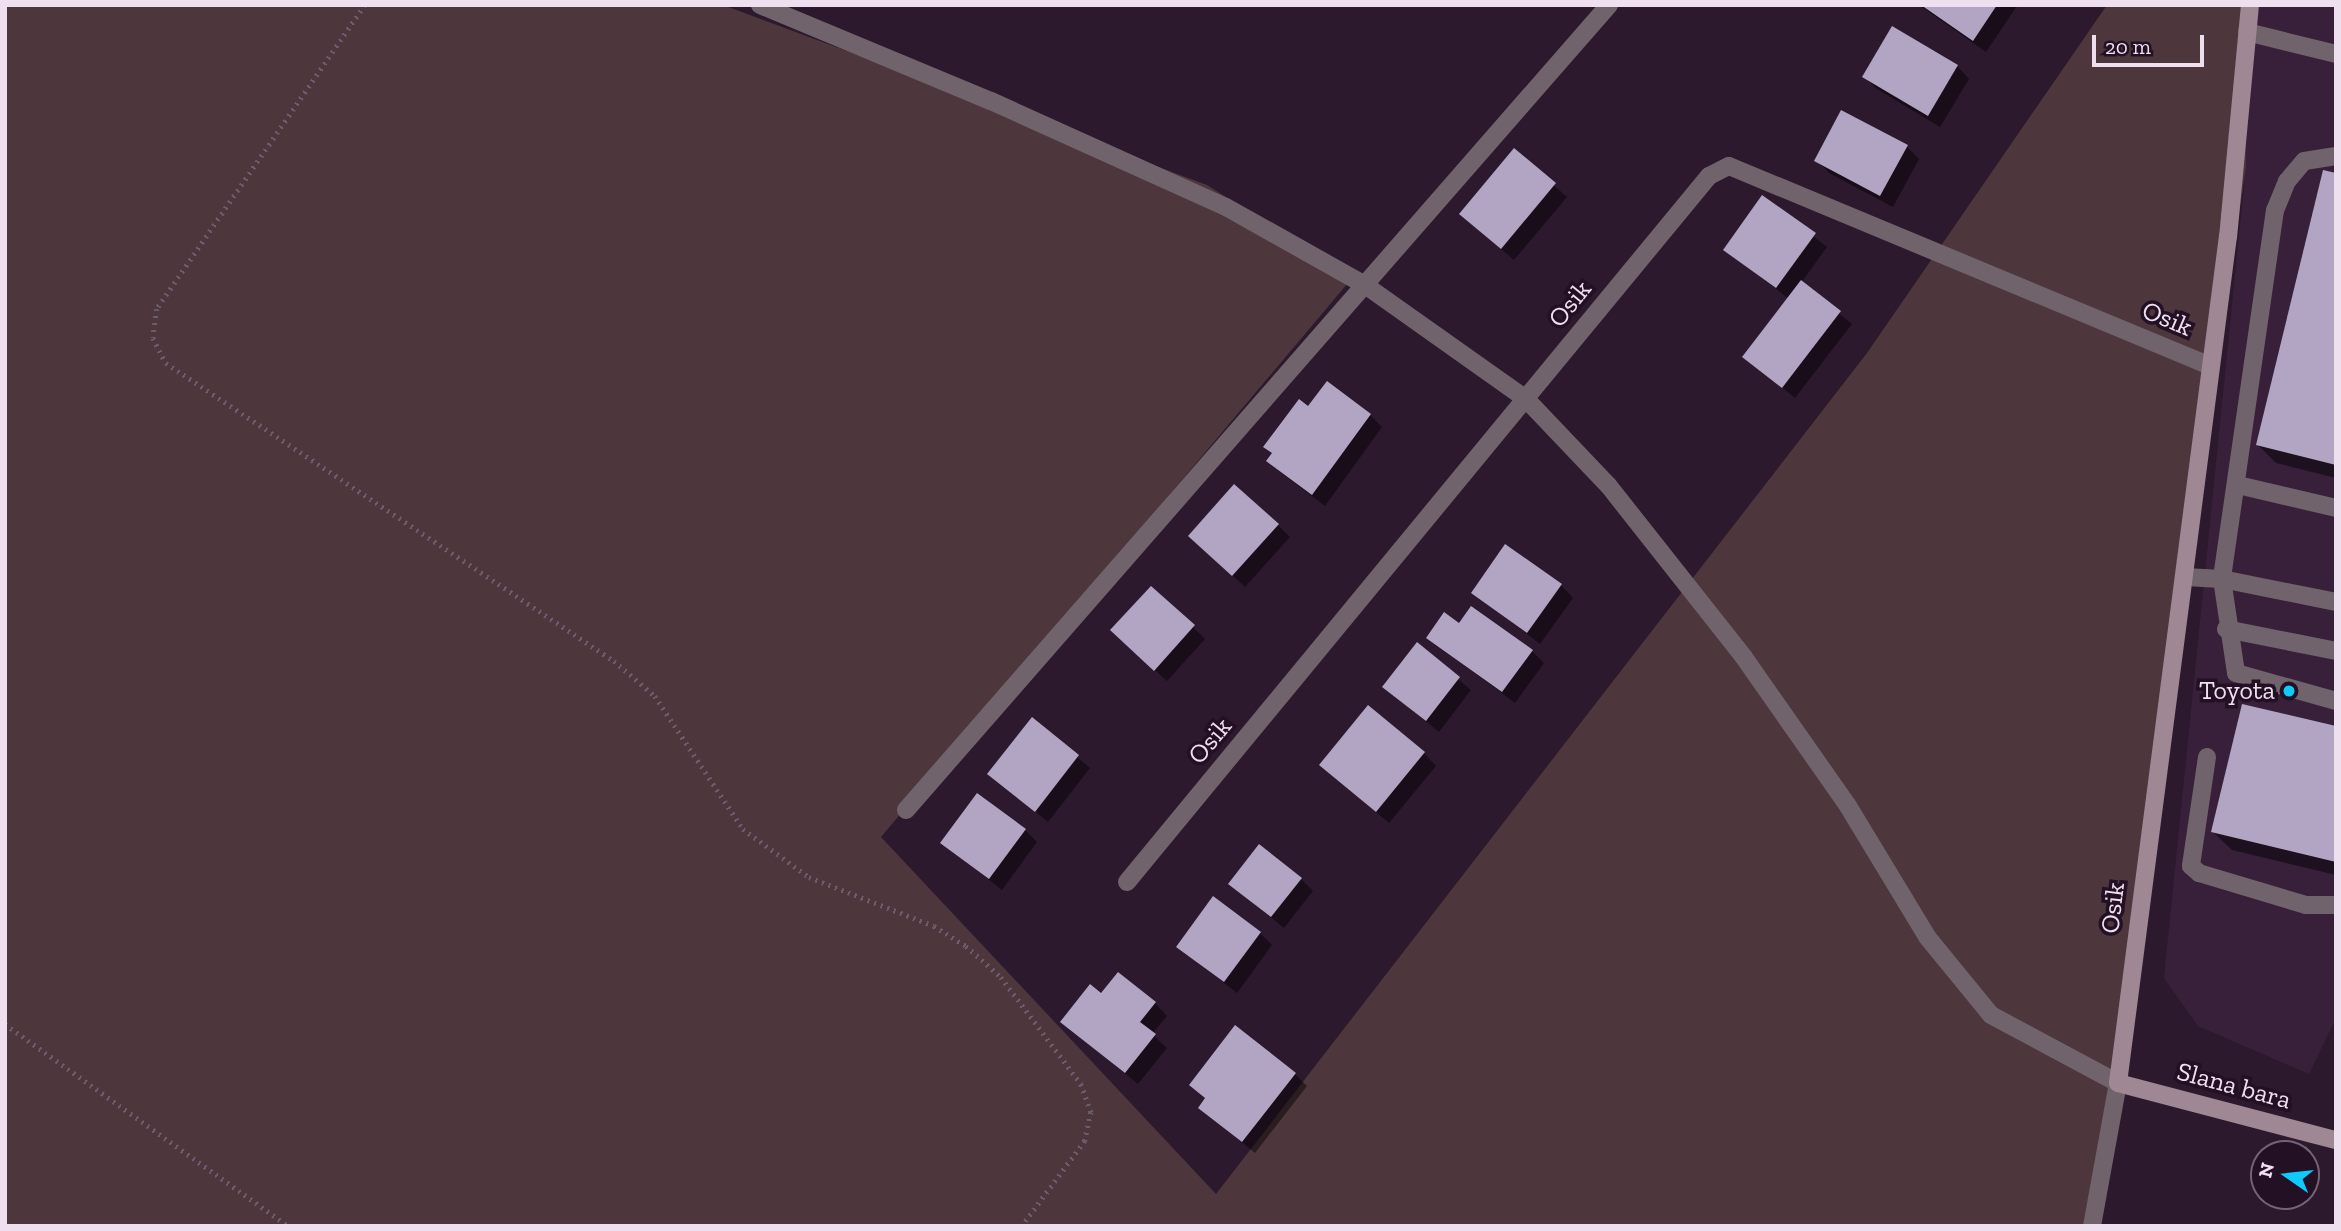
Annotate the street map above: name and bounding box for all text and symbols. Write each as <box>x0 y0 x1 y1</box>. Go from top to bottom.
scale bar <box>2096 21 2208 65</box>
text: 20 m <box>2105 34 2151 59</box>
street label: Osik <box>1542 274 1598 334</box>
street label: Osik <box>2137 295 2197 343</box>
place label: Toyota <box>2199 675 2275 707</box>
marker: Toyota <box>2281 683 2297 699</box>
street label: Osik <box>1182 711 1238 771</box>
street label: Osik <box>2094 881 2132 935</box>
street label: Slana bara <box>2174 1056 2294 1116</box>
north arrow <box>2250 1140 2320 1210</box>
text: N <box>2253 1160 2279 1180</box>

